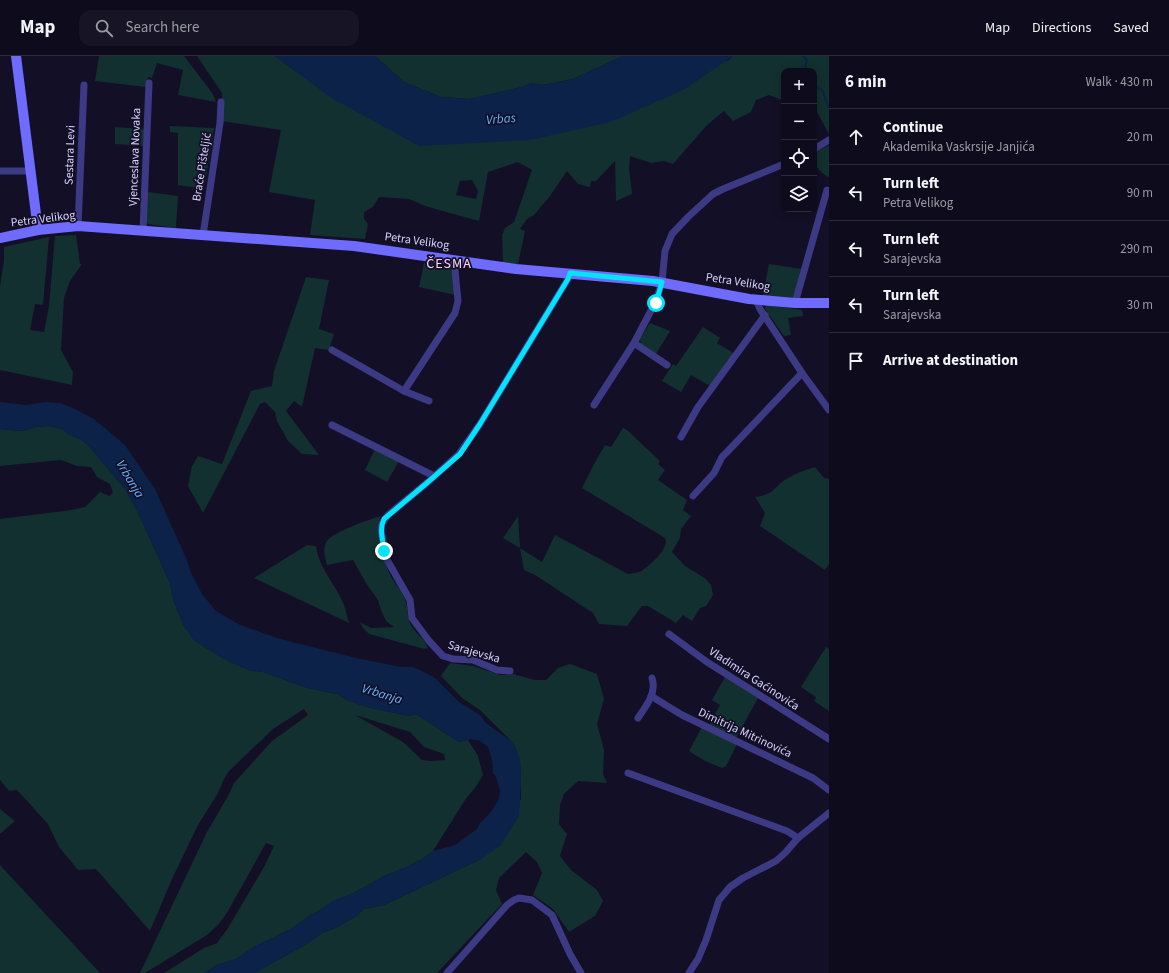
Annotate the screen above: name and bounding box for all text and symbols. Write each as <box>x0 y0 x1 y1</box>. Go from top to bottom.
search box <box>79 10 359 46</box>
text: Map <box>20 14 55 41</box>
icon: search <box>93 17 115 39</box>
text: Search here <box>125 17 199 38</box>
text: Map <box>985 18 1010 38</box>
text: Directions <box>1032 18 1091 38</box>
text: Saved <box>1113 18 1149 38</box>
map controls <box>781 68 817 212</box>
button: + <box>781 68 817 104</box>
text: 6 min <box>845 70 886 94</box>
text: Walk · 430 m <box>1085 73 1153 91</box>
button: − <box>781 104 817 140</box>
street label: Vjenceslava Novaka <box>125 108 145 206</box>
water label: Vrbas <box>485 109 517 129</box>
text: Continue <box>883 117 943 138</box>
street label: Sestara Levi <box>60 125 80 185</box>
icon: ahead <box>845 126 867 148</box>
text: 20 m <box>1127 128 1153 146</box>
street label: Braće Pišteljić <box>188 131 216 203</box>
text: Akademika Vaskrsije Janjića <box>883 138 1035 156</box>
button: locate <box>781 140 817 176</box>
text: Turn left <box>883 173 939 194</box>
button: layers <box>781 176 817 212</box>
icon: left <box>845 182 867 204</box>
text: 90 m <box>1127 184 1153 202</box>
text: Petra Velikog <box>883 194 953 212</box>
street label: Petra Velikog <box>10 207 76 231</box>
street label: Petra Velikog <box>384 228 450 254</box>
text: Turn left <box>883 229 939 250</box>
icon: left <box>845 238 867 260</box>
text: 290 m <box>1120 240 1153 258</box>
text: Sarajevska <box>883 250 941 268</box>
district label: ČESMA <box>426 254 472 274</box>
street label: Petra Velikog <box>705 269 771 295</box>
text: Turn left <box>883 285 939 306</box>
route start <box>647 294 665 312</box>
icon: left <box>845 294 867 316</box>
text: 30 m <box>1127 296 1153 314</box>
text: Sarajevska <box>883 306 941 324</box>
icon: arrive <box>845 350 867 372</box>
text: Arrive at destination <box>883 350 1018 371</box>
water label: Vrbanja <box>112 457 148 501</box>
route end <box>375 542 393 560</box>
street label: Sarajevska <box>446 636 502 668</box>
street label: Vladimira Gaćinovića <box>705 643 803 715</box>
water label: Vrbanja <box>360 679 404 709</box>
street label: Dimitrija Mitrinovića <box>695 704 795 762</box>

